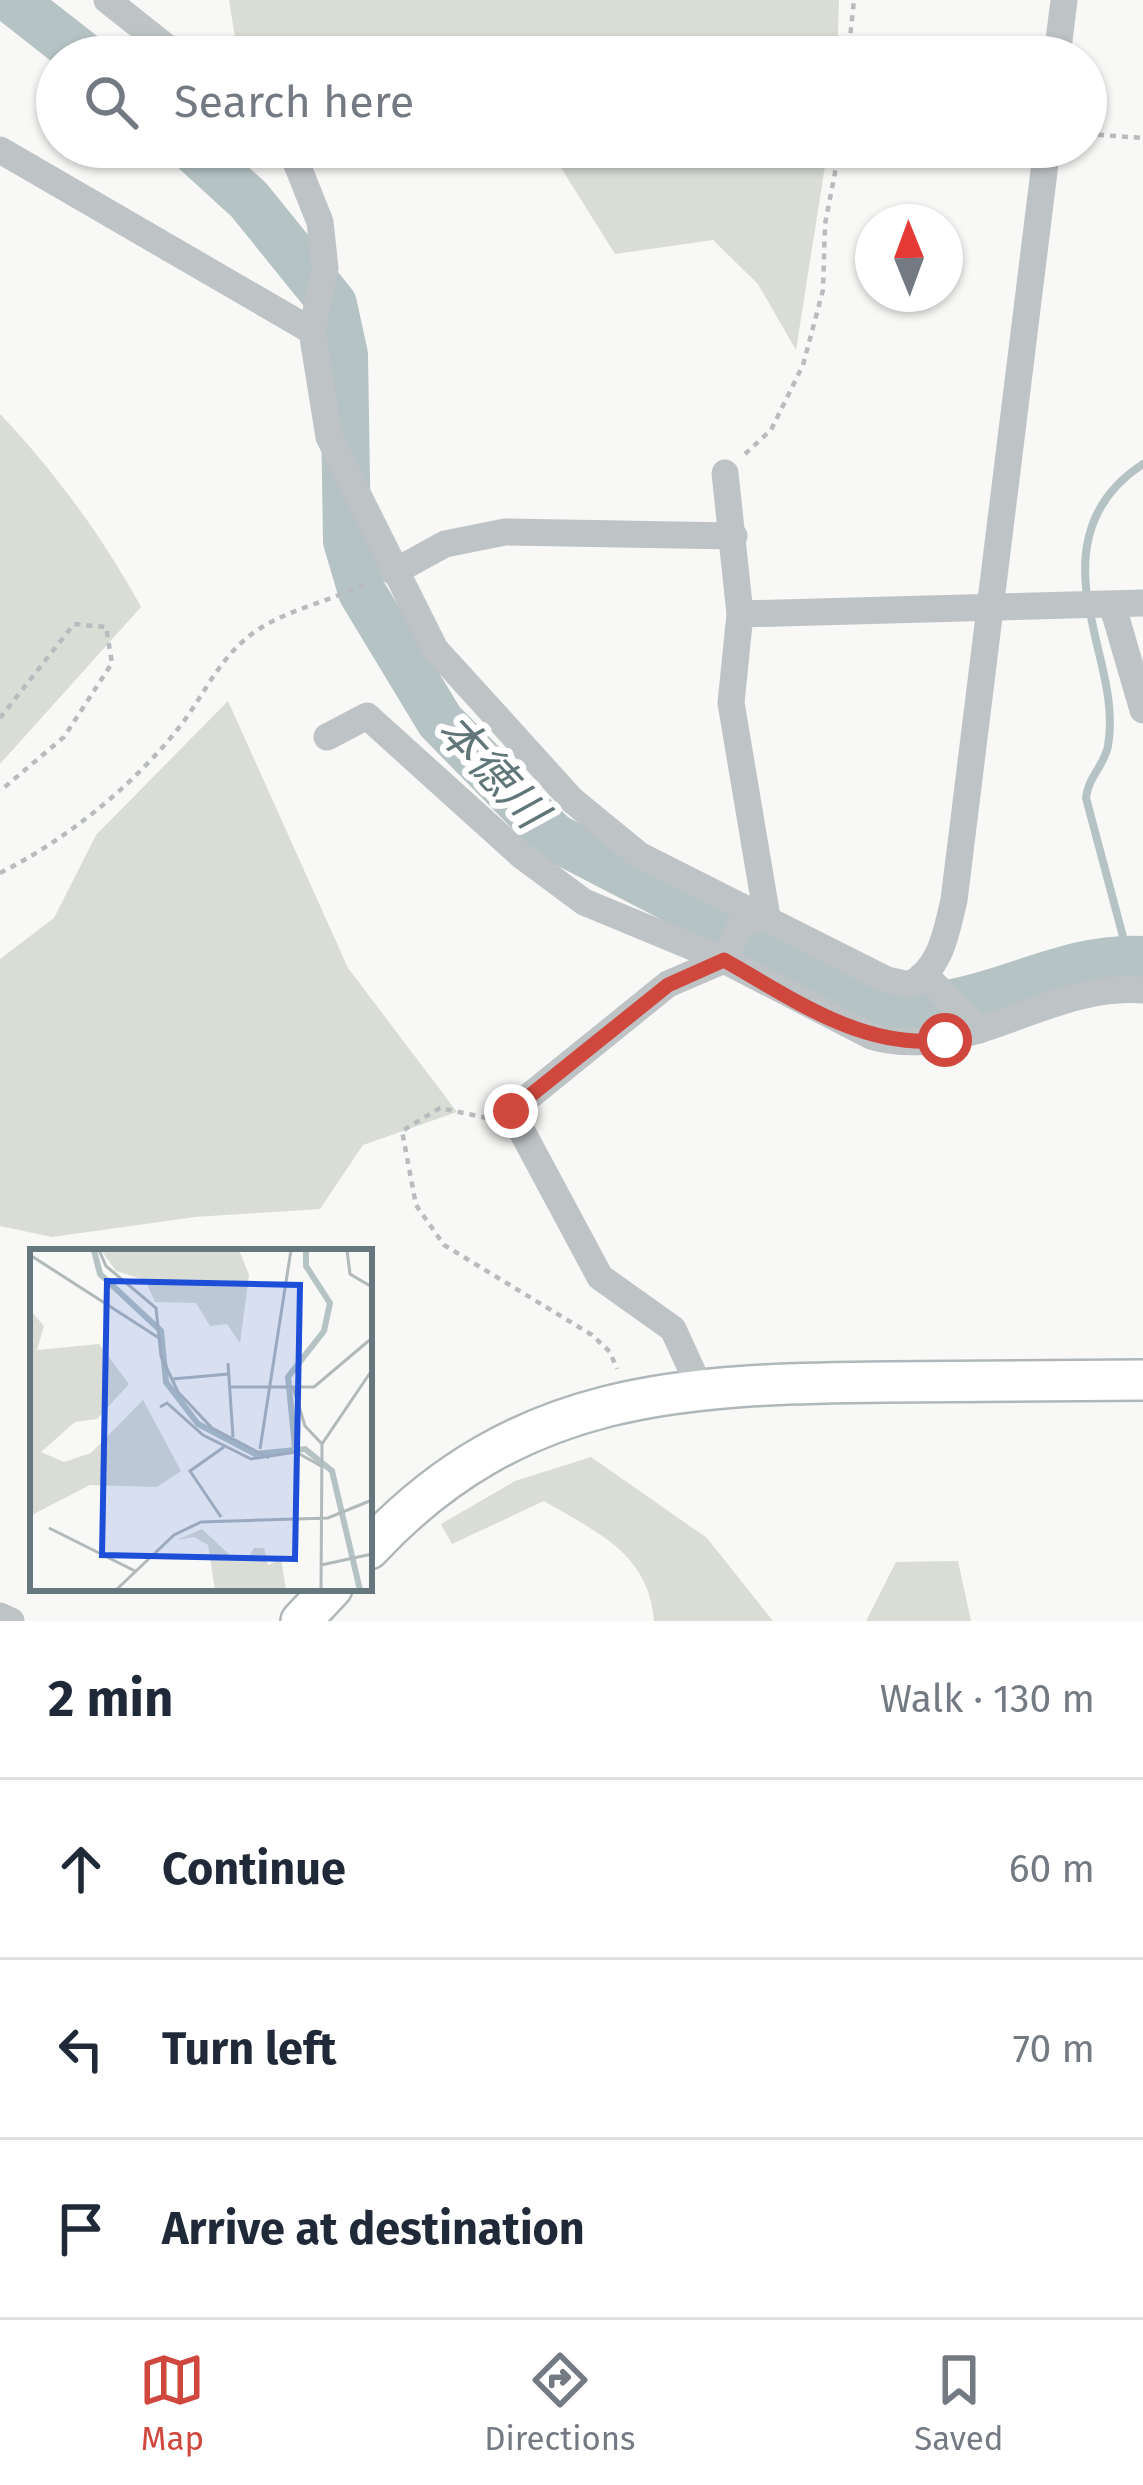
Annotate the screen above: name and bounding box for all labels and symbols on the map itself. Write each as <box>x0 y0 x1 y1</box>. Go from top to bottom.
north arrow <box>855 204 963 312</box>
water label: 本徳川 <box>426 703 561 842</box>
route start <box>918 1013 972 1067</box>
route end <box>484 1084 538 1138</box>
inset map <box>30 1249 372 1591</box>

